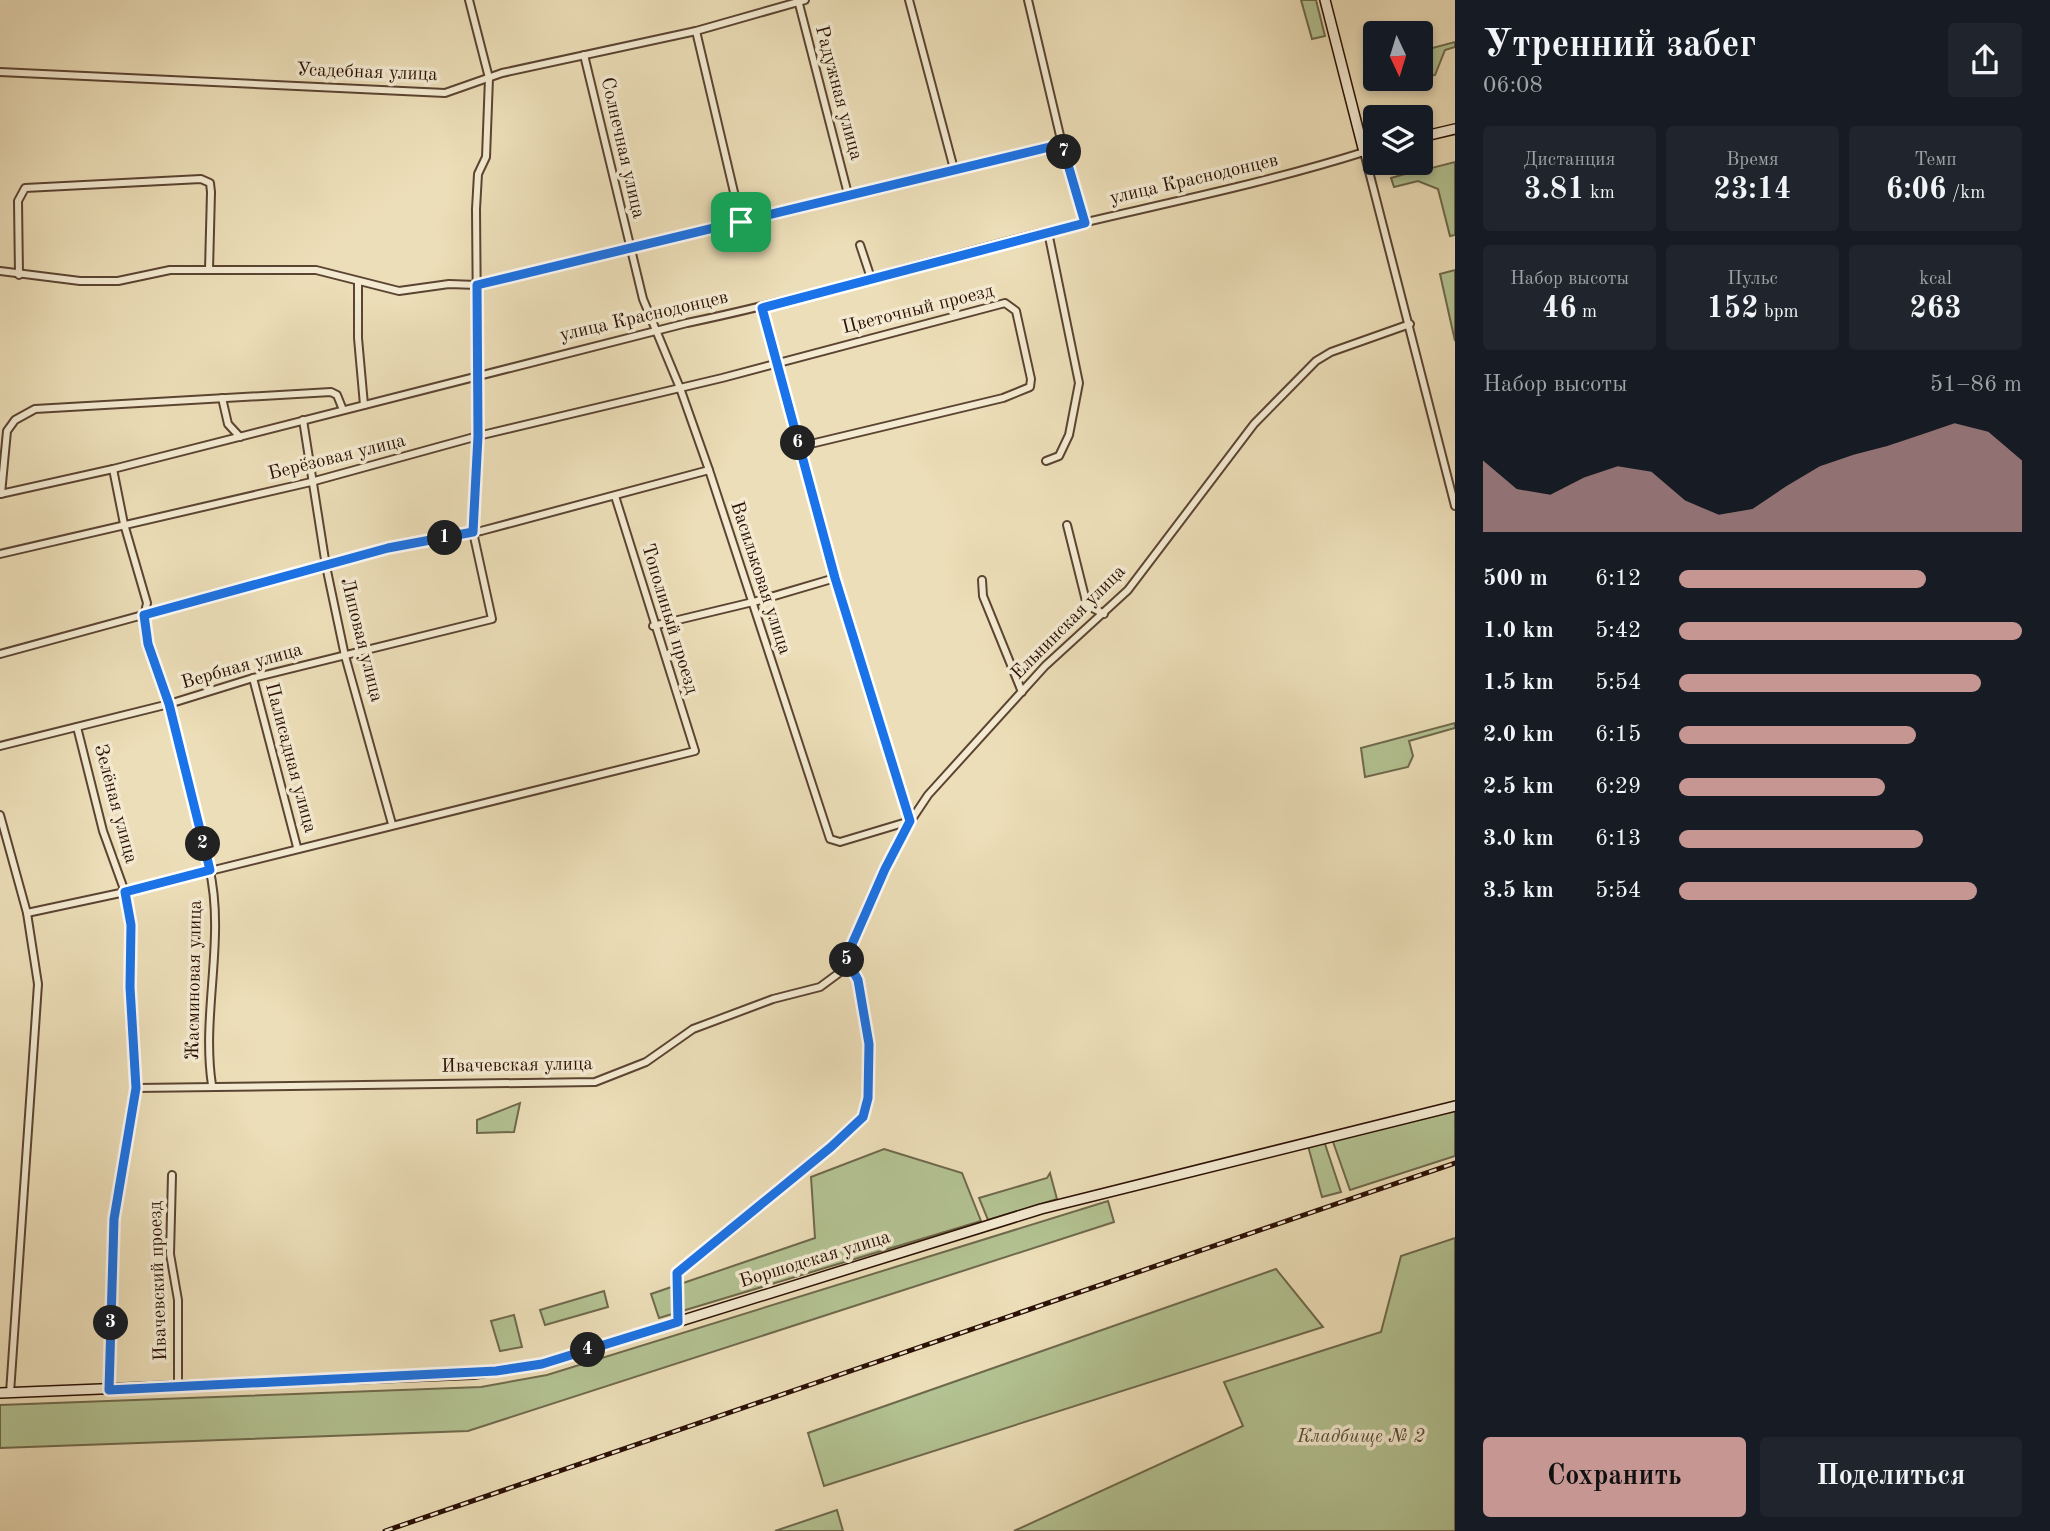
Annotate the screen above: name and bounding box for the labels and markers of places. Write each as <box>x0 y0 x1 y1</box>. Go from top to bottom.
pin: 7 <box>1046 134 1082 170</box>
pin <box>711 192 771 252</box>
pin: 6 <box>780 426 816 460</box>
pin: 1 <box>428 520 462 556</box>
pin: 2 <box>186 826 220 862</box>
pin: 5 <box>830 942 864 978</box>
pin: 3 <box>94 1306 128 1340</box>
pin: 4 <box>570 1332 606 1368</box>

